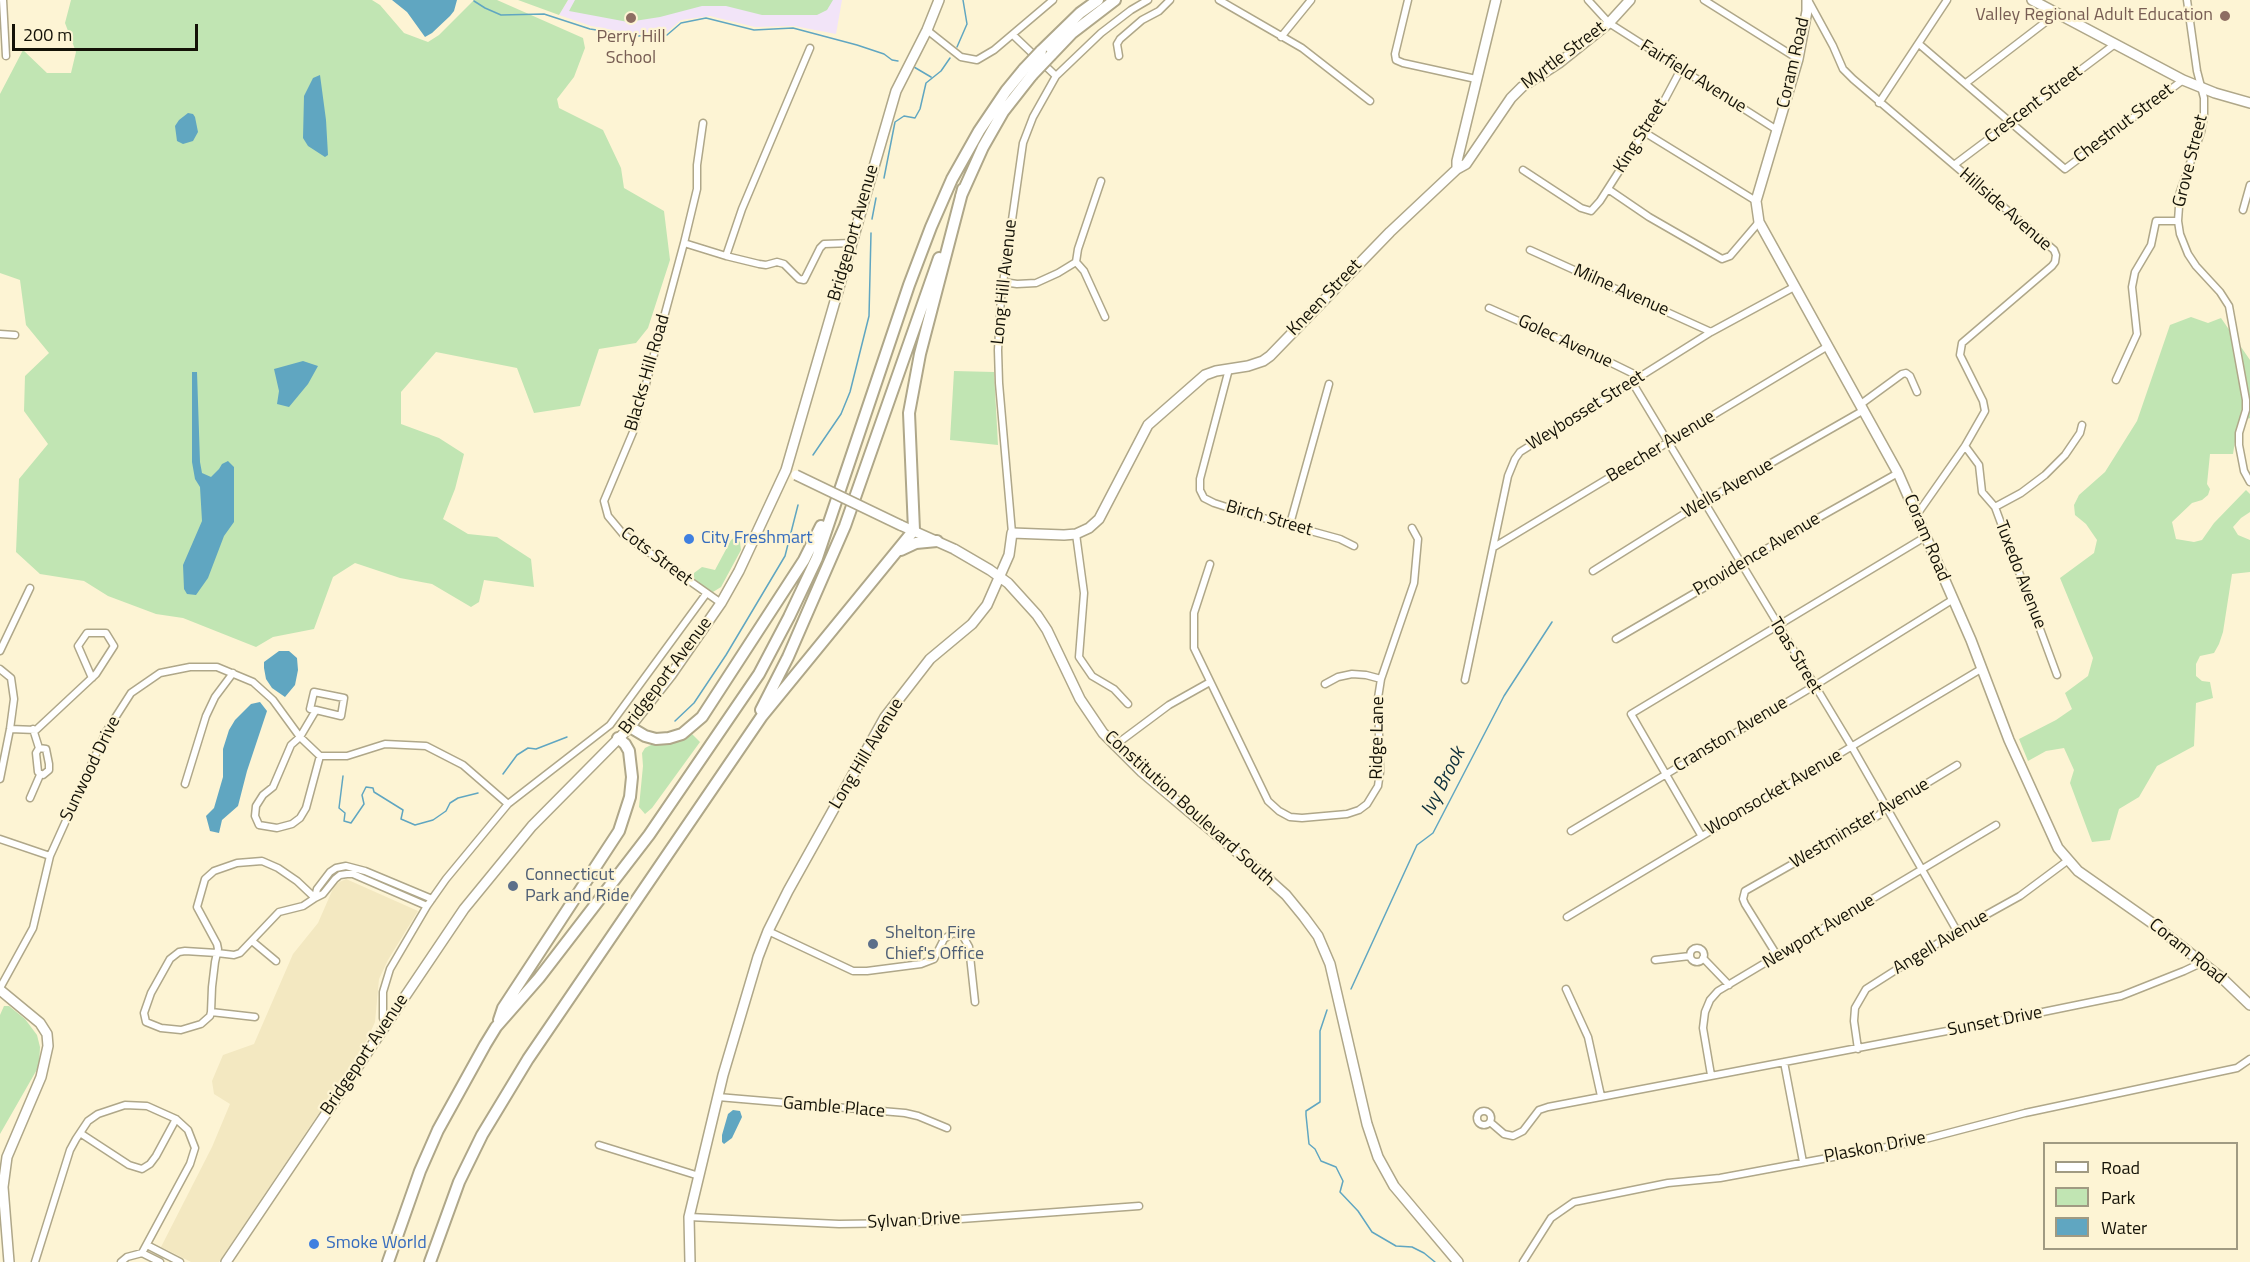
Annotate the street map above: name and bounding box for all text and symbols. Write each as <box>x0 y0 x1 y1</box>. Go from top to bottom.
place label: Valley Regional Adult Education <box>1975 5 2213 27</box>
marker: Valley Regional Adult Education <box>2218 9 2232 23</box>
marker: Perry Hill School <box>624 11 638 25</box>
scale bar <box>15 12 201 50</box>
street label: Coram Road <box>1773 16 1815 110</box>
street label: Myrtle Street <box>1518 17 1610 95</box>
text: 200 m <box>23 21 72 48</box>
place label: Perry Hill School <box>596 27 666 70</box>
street label: Fairfield Avenue <box>1636 36 1750 118</box>
street label: Crescent Street <box>1981 61 2087 149</box>
street label: Chestnut Street <box>2070 80 2178 168</box>
street label: King Street <box>1610 95 1672 177</box>
street label: Grove Street <box>2169 113 2213 209</box>
street label: Bridgeport Avenue <box>824 162 884 304</box>
street label: Hillside Avenue <box>1954 164 2056 256</box>
street label: Long Hill Avenue <box>988 218 1022 346</box>
street label: Kneen Street <box>1283 255 1367 341</box>
street label: Milne Avenue <box>1570 260 1672 322</box>
street label: Golec Avenue <box>1514 311 1616 373</box>
street label: Blacks Hill Road <box>621 312 675 434</box>
street label: Weybosset Street <box>1523 366 1649 456</box>
street label: Beecher Avenue <box>1603 406 1719 488</box>
street label: Wells Avenue <box>1679 454 1777 524</box>
street label: Coram Road <box>1898 491 1954 585</box>
street label: Birch Street <box>1223 496 1315 542</box>
street label: Providence Avenue <box>1690 509 1824 601</box>
street label: Tuxedo Avenue <box>1990 518 2050 632</box>
street label: Cots Street <box>616 523 696 591</box>
place label: City Freshmart <box>701 528 813 550</box>
marker: City Freshmart <box>682 532 696 546</box>
street label: Bridgeport Avenue <box>615 613 717 739</box>
street label: Toas Street <box>1764 614 1826 698</box>
street label: Cranston Avenue <box>1670 693 1792 777</box>
street label: Long Hill Avenue <box>825 695 909 813</box>
street label: Ridge Lane <box>1366 696 1390 780</box>
street label: Sunwood Drive <box>56 713 126 825</box>
street label: Constitution Boulevard South <box>1099 727 1279 891</box>
water label: Ivy Brook <box>1417 744 1471 820</box>
street label: Woonsocket Avenue <box>1702 745 1846 841</box>
street label: Westminster Avenue <box>1787 774 1933 874</box>
place label: Connecticut Park and Ride <box>525 865 629 908</box>
marker: Connecticut Park and Ride <box>506 879 520 893</box>
street label: Newport Avenue <box>1759 890 1879 974</box>
street label: Angell Avenue <box>1889 906 1993 980</box>
street label: Coram Road <box>2144 915 2230 989</box>
place label: Shelton Fire Chief's Office <box>885 923 984 966</box>
marker: Shelton Fire Chief's Office <box>866 937 880 951</box>
street label: Bridgeport Avenue <box>317 991 413 1119</box>
street label: Sunset Drive <box>1946 1002 2044 1042</box>
street label: Gamble Place <box>782 1093 886 1123</box>
street label: Plaskon Drive <box>1822 1128 1928 1168</box>
legend <box>2043 1142 2238 1250</box>
text: Road <box>2101 1154 2140 1181</box>
text: Park <box>2101 1184 2135 1211</box>
street label: Sylvan Drive <box>867 1208 961 1234</box>
text: Water <box>2101 1214 2147 1241</box>
place label: Smoke World <box>326 1233 427 1255</box>
marker: Smoke World <box>307 1237 321 1251</box>

